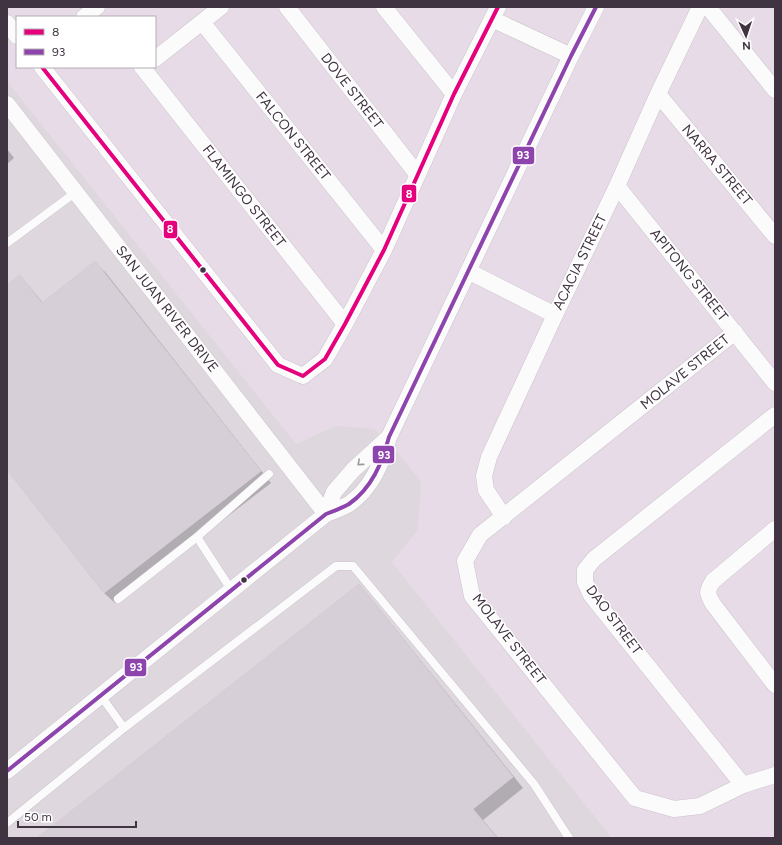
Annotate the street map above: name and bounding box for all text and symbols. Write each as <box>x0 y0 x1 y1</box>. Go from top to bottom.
legend <box>16 16 156 68</box>
north arrow <box>726 16 766 56</box>
text: 8 <box>52 25 59 39</box>
text: N <box>742 39 751 52</box>
text: 93 <box>52 45 65 59</box>
street label: DOVE STREET <box>317 50 387 132</box>
street label: FALCON STREET <box>252 88 334 184</box>
street label: NARRA STREET <box>678 121 756 209</box>
street label: FLAMINGO STREET <box>199 141 289 251</box>
line badge: 93 <box>512 146 535 165</box>
text: 93 <box>517 149 529 162</box>
line badge: 8 <box>401 184 417 203</box>
text: 8 <box>406 188 413 201</box>
street label: ACACIA STREET <box>549 211 611 313</box>
line badge: 8 <box>163 220 178 239</box>
text: 8 <box>167 223 174 236</box>
street label: APITONG STREET <box>646 225 732 325</box>
street label: SAN JUAN RIVER DRIVE <box>112 242 222 376</box>
unlabelled marker <box>198 265 208 275</box>
street label: MOLAVE STREET <box>637 331 733 413</box>
line badge: 93 <box>372 445 395 464</box>
text: 93 <box>378 449 390 462</box>
one-way arrow <box>358 458 365 465</box>
unlabelled marker <box>239 575 249 585</box>
street label: DAO STREET <box>582 582 646 658</box>
street label: MOLAVE STREET <box>469 591 550 688</box>
line badge: 93 <box>124 658 147 677</box>
text: 93 <box>130 661 142 674</box>
scale bar <box>18 803 136 829</box>
text: 50 m <box>24 810 52 824</box>

